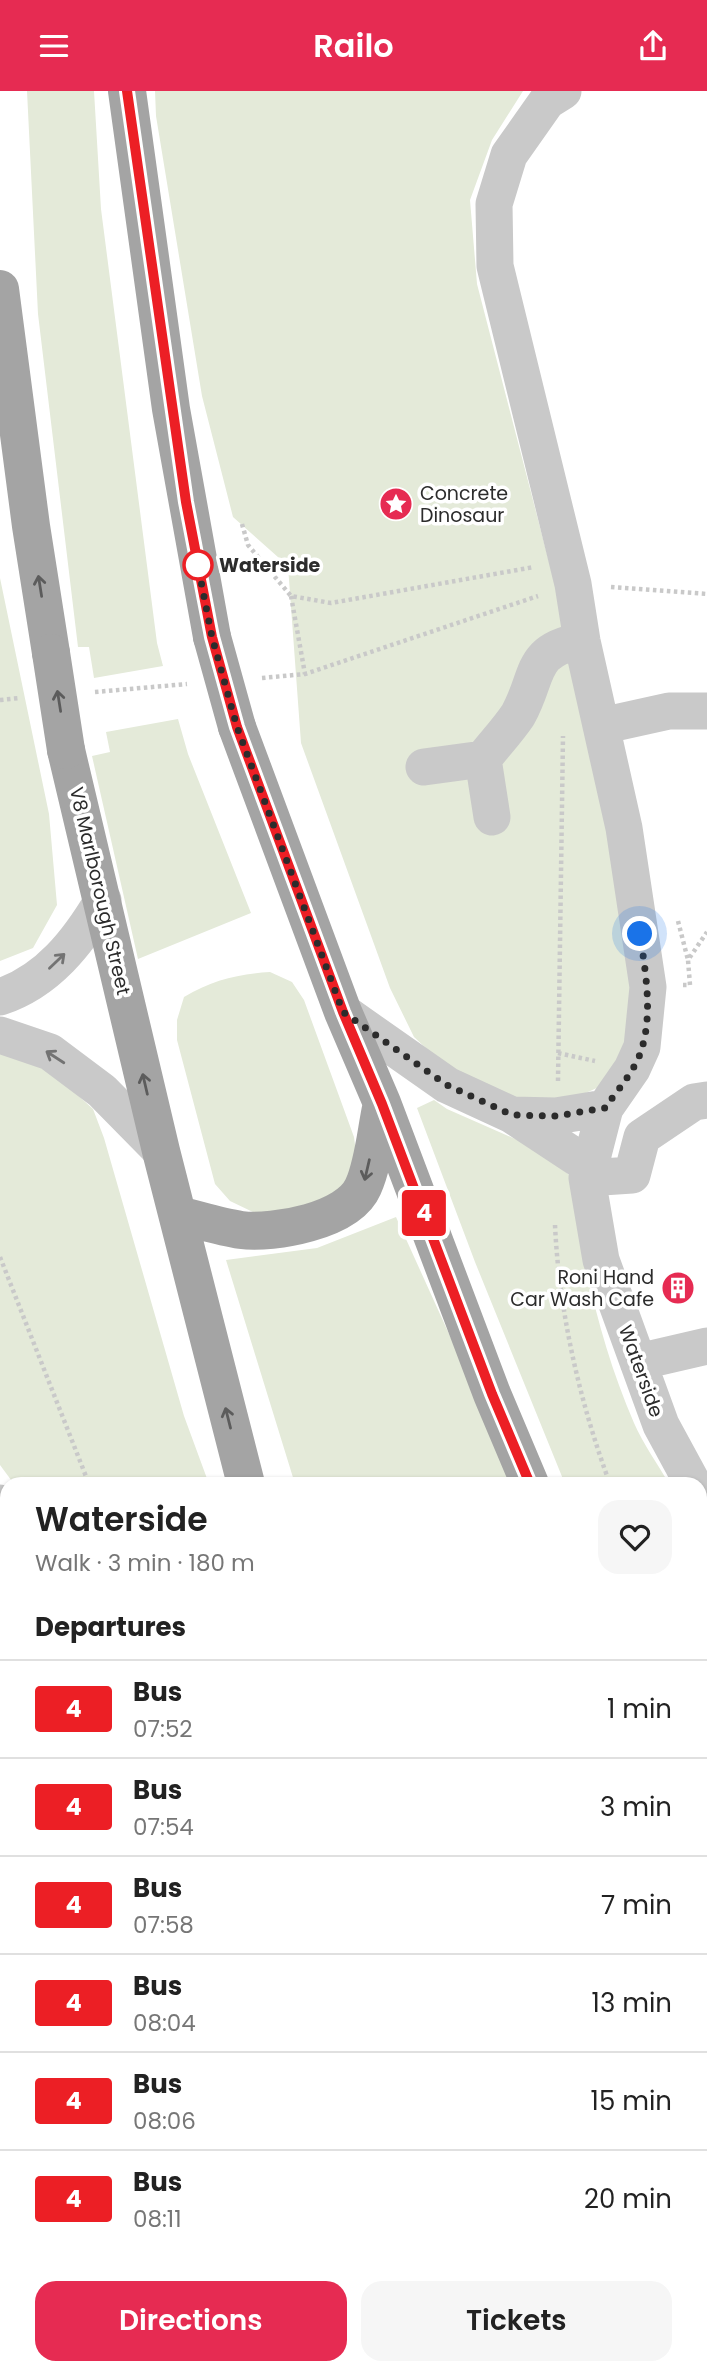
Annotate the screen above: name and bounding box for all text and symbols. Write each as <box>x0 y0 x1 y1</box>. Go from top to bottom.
text: Railo <box>313 23 394 68</box>
icon: menu <box>35 27 73 65</box>
icon: share <box>634 27 672 65</box>
place label: Concrete Dinosaur <box>420 480 508 529</box>
place icon: Concrete Dinosaur <box>377 485 415 523</box>
marker: Waterside <box>183 550 213 580</box>
place label: Waterside <box>219 552 321 579</box>
one-way arrow <box>33 575 46 598</box>
one-way arrow <box>52 691 65 713</box>
street label: V8 Marlborough Street <box>63 784 137 998</box>
your location <box>622 916 657 951</box>
one-way arrow <box>48 953 66 970</box>
one-way arrow <box>46 1049 65 1064</box>
one-way arrow <box>138 1073 151 1096</box>
one-way arrow <box>360 1158 373 1181</box>
line badge: 4 <box>401 1190 447 1236</box>
text: 4 <box>416 1196 432 1229</box>
place label: Roni Hand Car Wash Cafe <box>510 1264 654 1313</box>
building icon: Roni Hand Car Wash Cafe <box>659 1269 697 1307</box>
street label: Waterside <box>612 1321 670 1421</box>
one-way arrow <box>221 1407 234 1430</box>
text: Waterside <box>35 1496 208 1543</box>
button: heart <box>598 1500 672 1574</box>
text: Walk · 3 min · 180 m <box>35 1547 255 1579</box>
text: Departures <box>35 1609 186 1645</box>
text: Bus <box>133 1674 182 1710</box>
text: 1 min <box>607 1691 672 1727</box>
text: 4 <box>65 1692 82 1725</box>
text: 07:52 <box>133 1713 193 1745</box>
text: Bus <box>133 1772 182 1808</box>
text: 3 min <box>600 1789 672 1825</box>
text: 4 <box>65 1790 82 1823</box>
text: 07:54 <box>133 1811 194 1843</box>
text: Bus <box>133 1870 182 1906</box>
text: 7 min <box>601 1887 672 1923</box>
text: 4 <box>65 1888 82 1921</box>
text: 07:58 <box>133 1909 194 1941</box>
text: Bus <box>133 1968 182 2004</box>
text: 13 min <box>592 1985 672 2021</box>
text: 4 <box>65 1986 82 2019</box>
text: 08:04 <box>133 2007 196 2039</box>
text: Bus <box>133 2066 182 2102</box>
text: 15 min <box>591 2083 672 2119</box>
text: 4 <box>65 2084 82 2117</box>
text: 08:06 <box>133 2105 196 2137</box>
text: Bus <box>133 2164 182 2200</box>
text: 20 min <box>584 2181 672 2217</box>
text: 4 <box>65 2182 82 2215</box>
text: 08:11 <box>133 2203 182 2235</box>
button: Directions <box>35 2281 347 2361</box>
button: Tickets <box>361 2281 672 2361</box>

